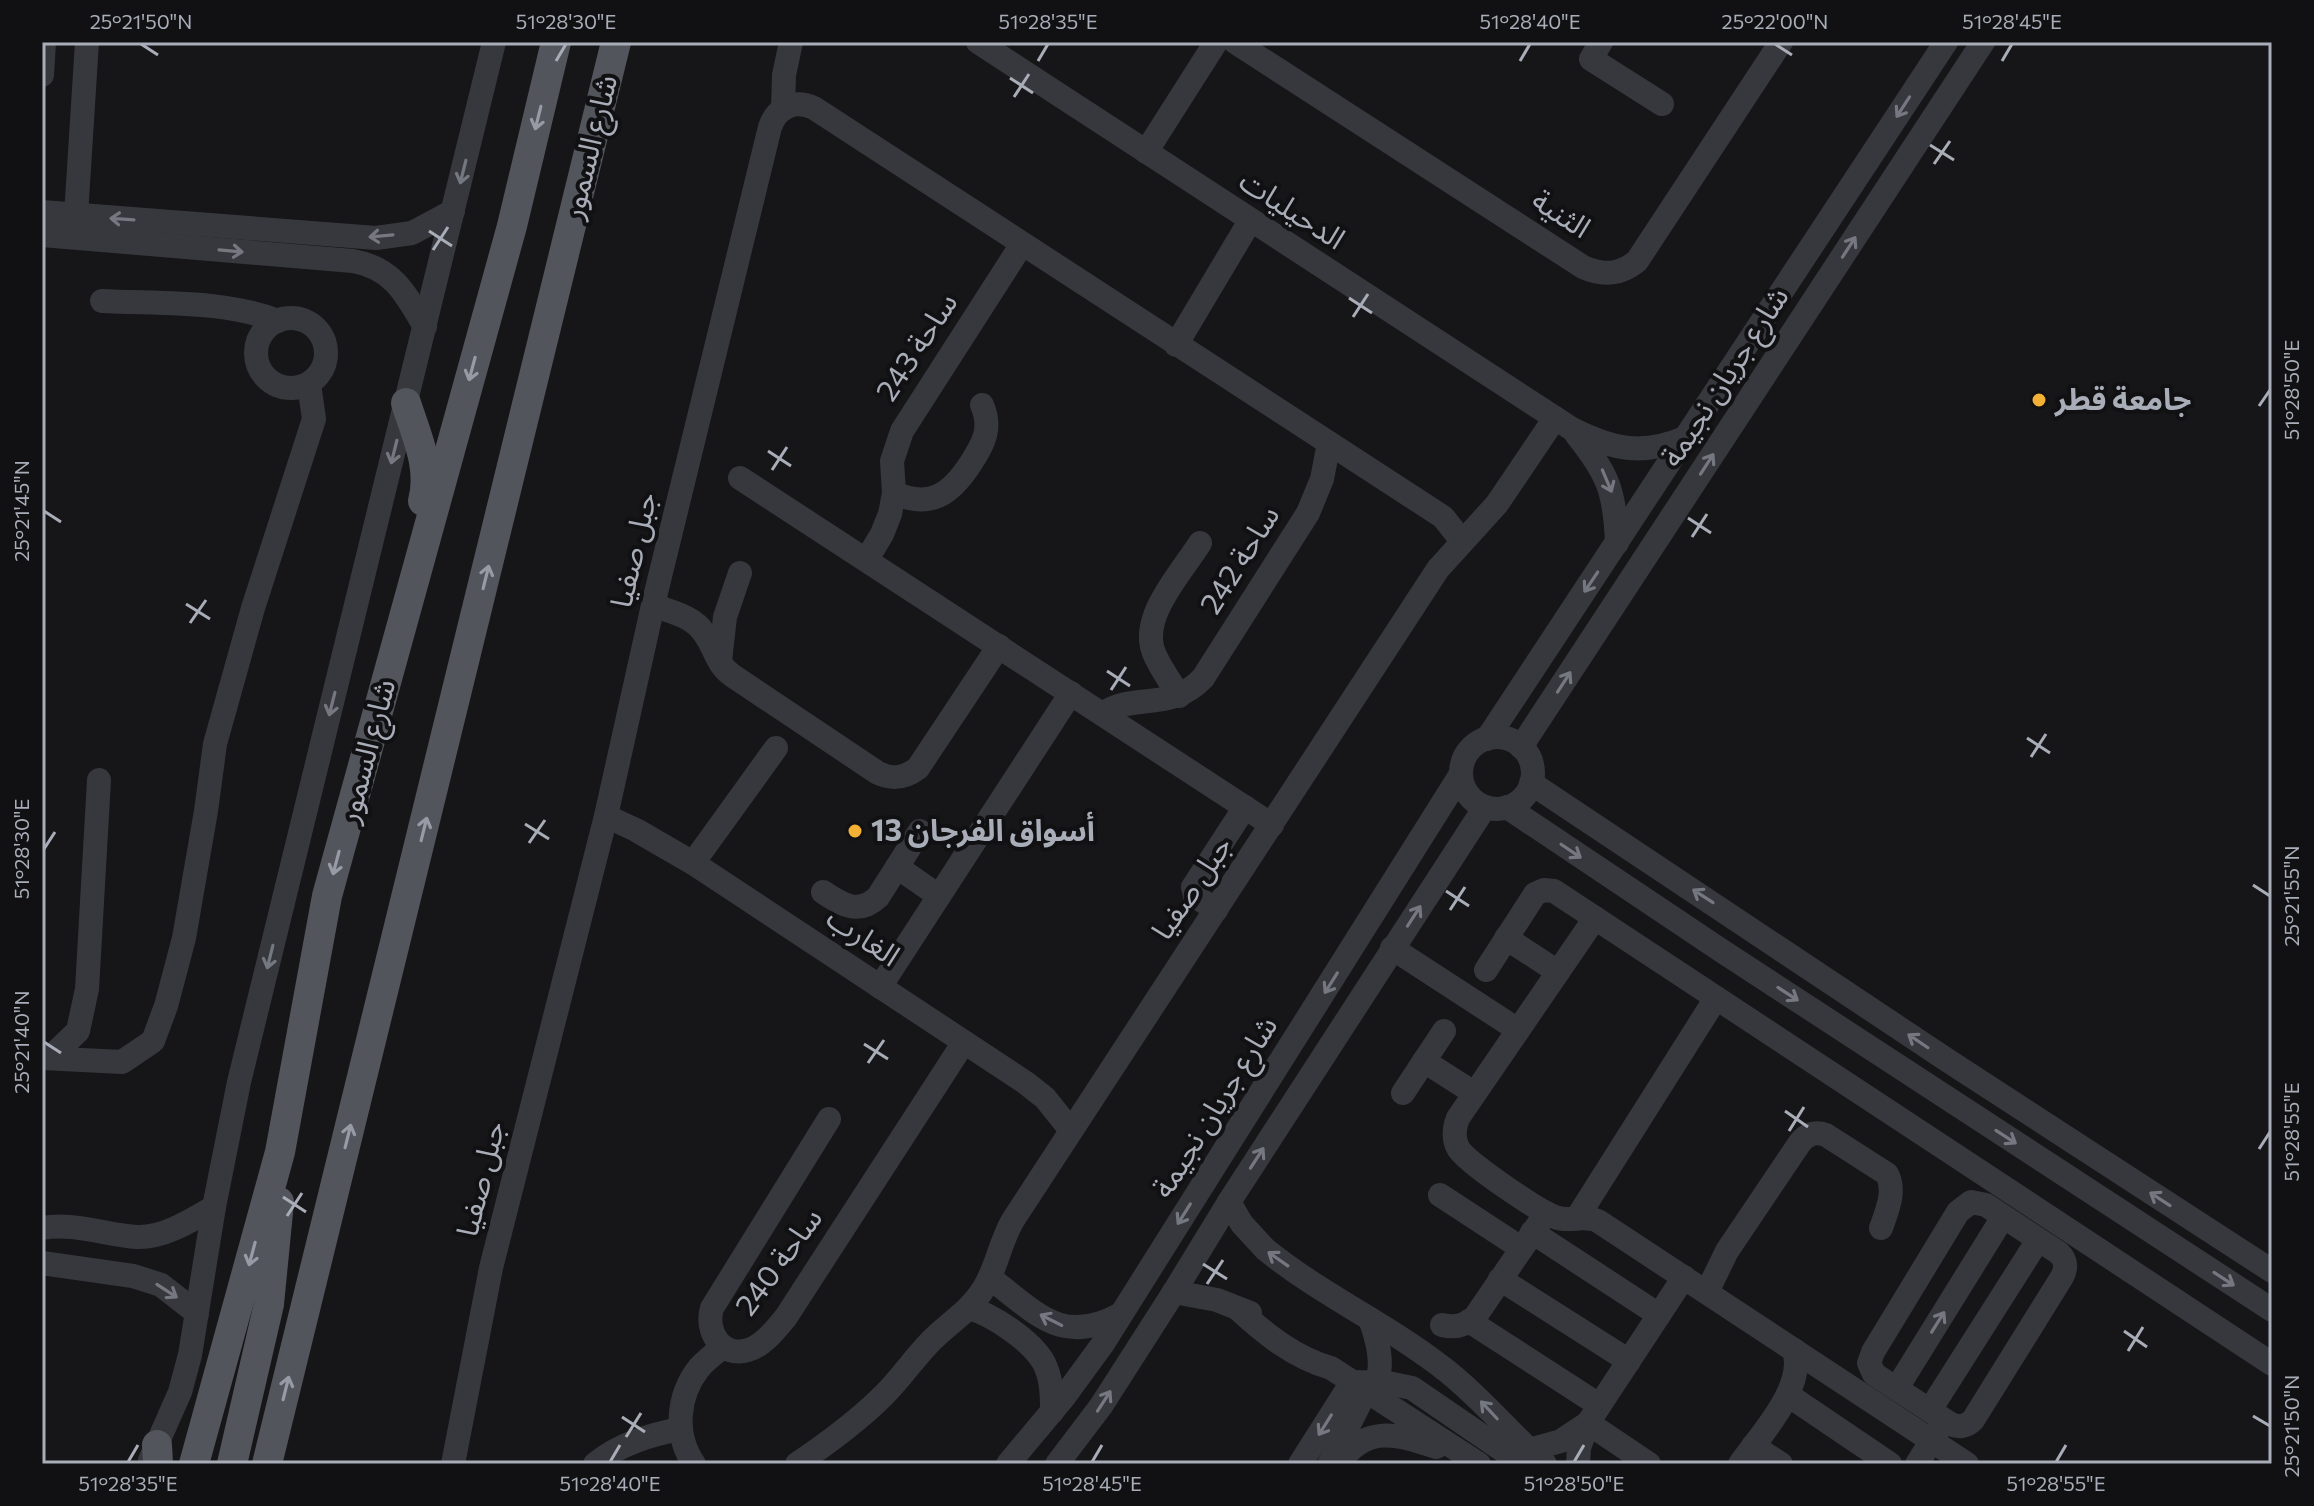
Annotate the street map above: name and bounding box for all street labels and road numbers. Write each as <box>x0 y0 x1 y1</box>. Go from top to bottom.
street label: شارع السمور <box>552 71 629 225</box>
street label: الدحيليات <box>1234 160 1353 256</box>
street label: الثنية <box>1526 179 1599 244</box>
street label: شارع جريان نجيمة <box>1651 279 1800 476</box>
street label: ساحة 243 <box>866 285 964 407</box>
street label: جبل صفيا <box>600 488 664 611</box>
street label: ساحة 242 <box>1190 498 1286 620</box>
street label: شارع السمور <box>327 674 407 829</box>
street label: جبل صفيا <box>1142 828 1239 946</box>
street label: الغارب <box>820 897 908 973</box>
street label: شارع جريان نجيمة <box>1142 1008 1289 1206</box>
street label: جبل صفيا <box>446 1117 512 1240</box>
street label: ساحة 240 <box>726 1200 828 1322</box>

